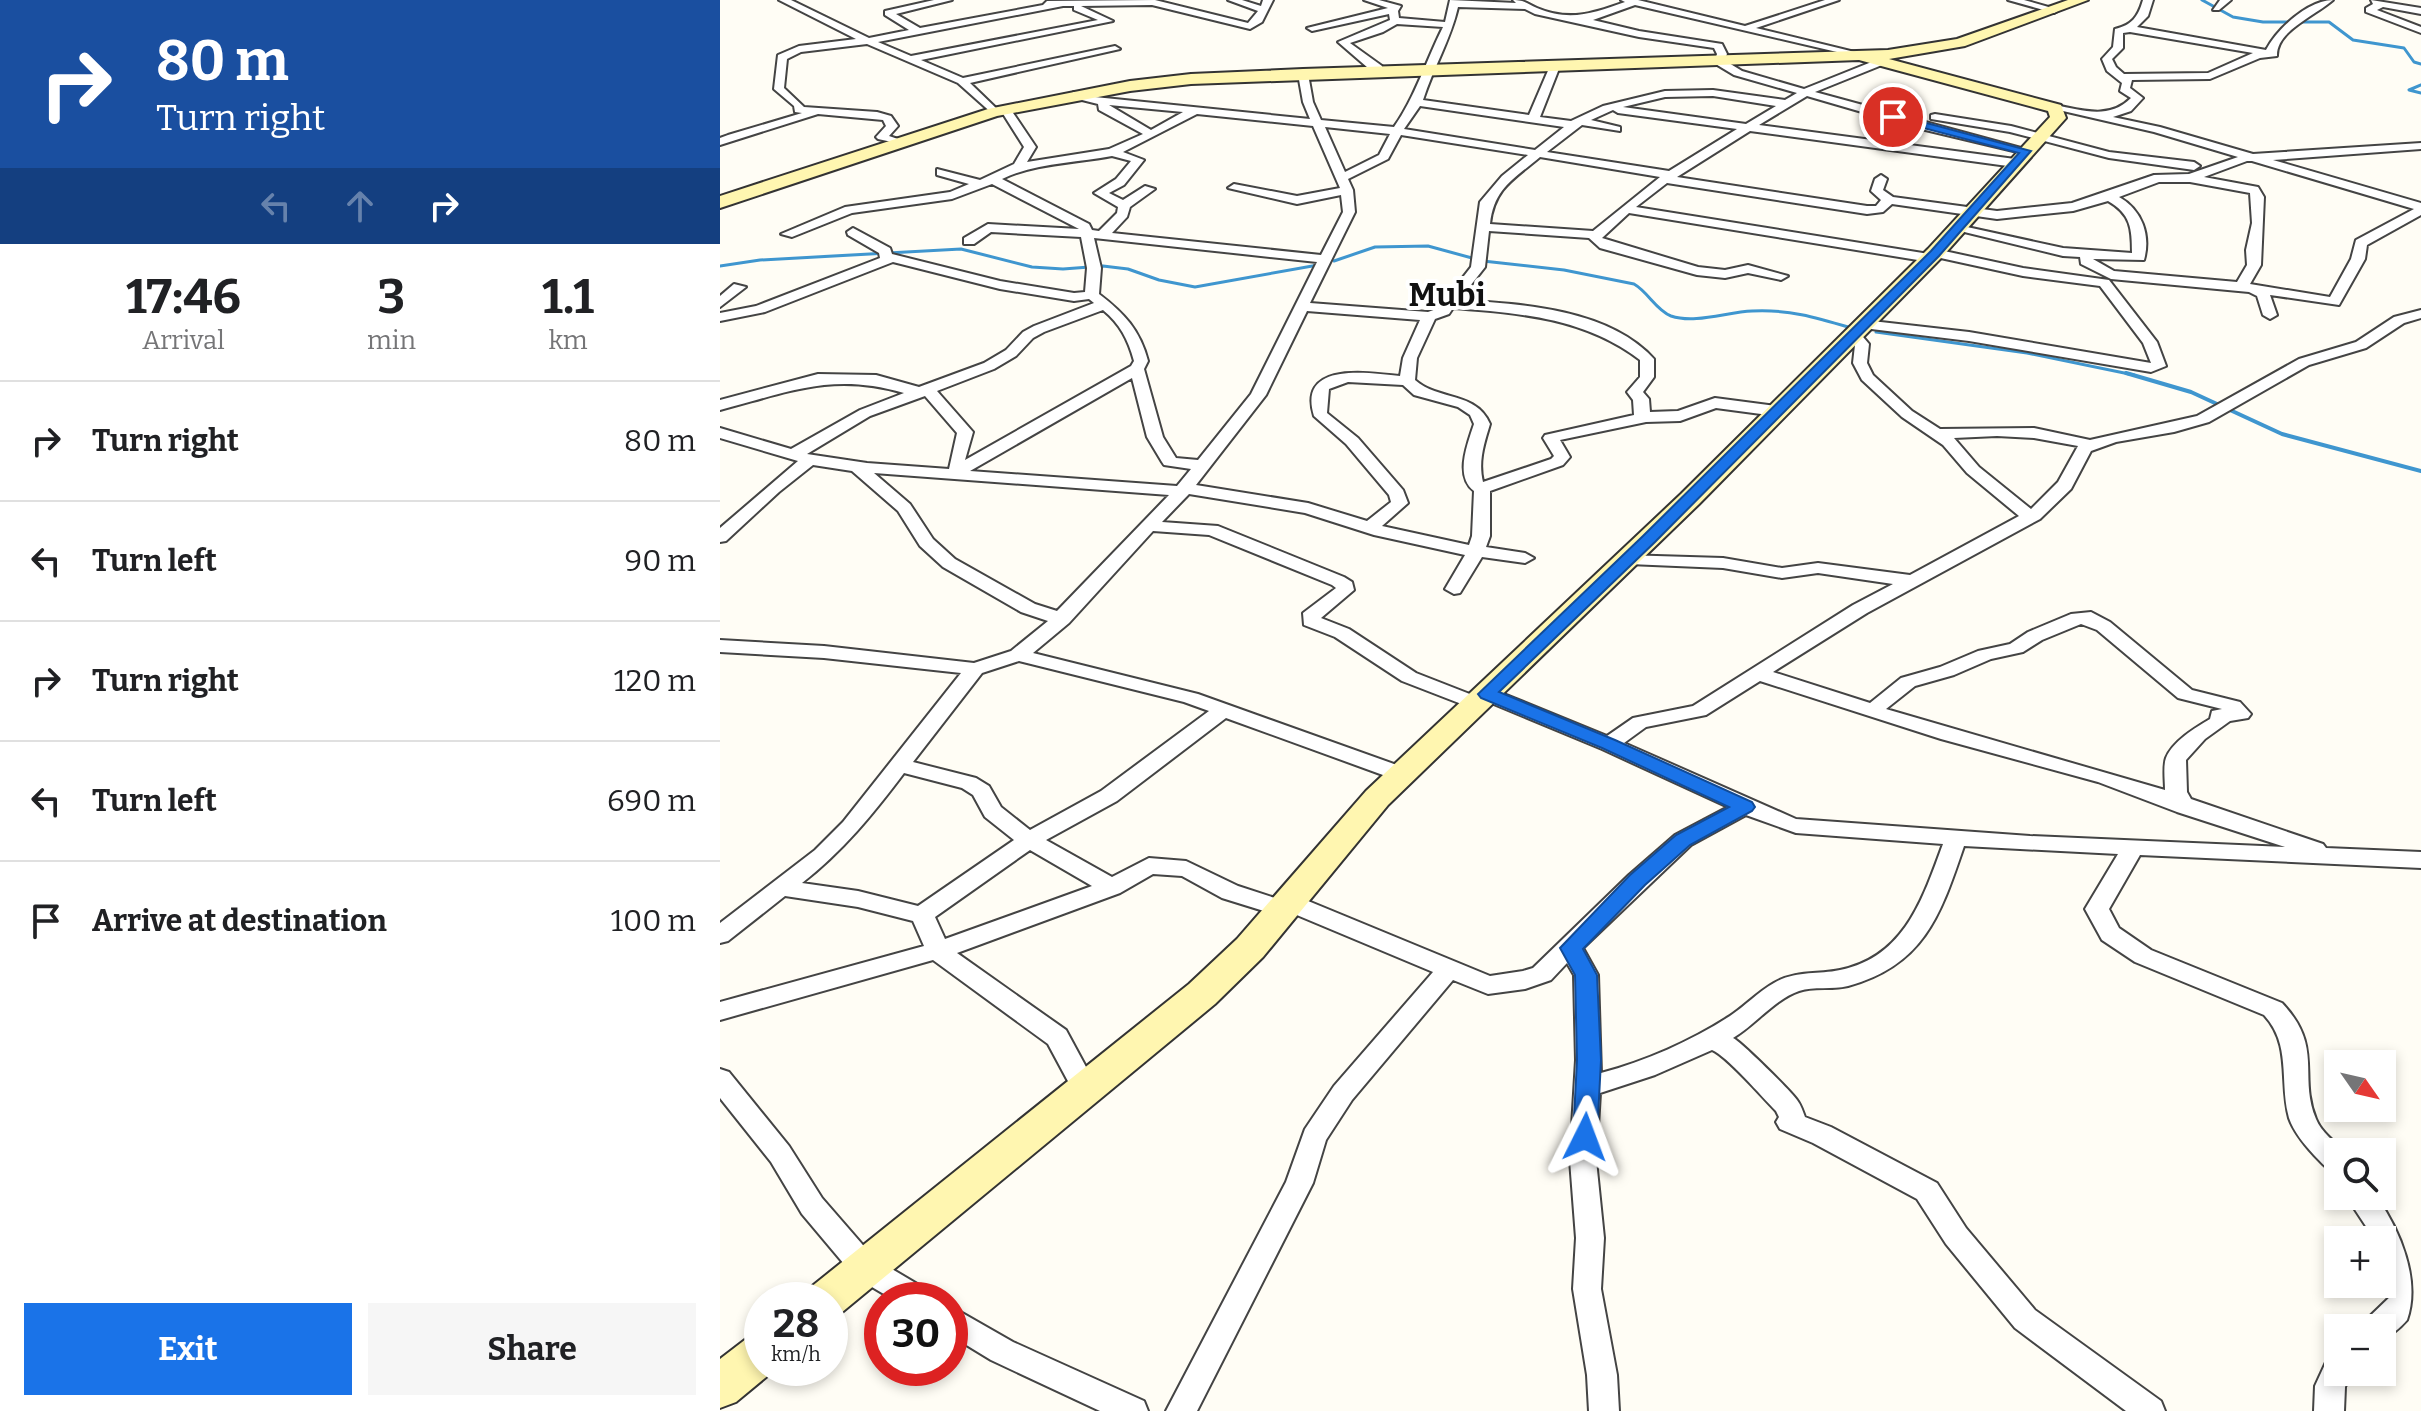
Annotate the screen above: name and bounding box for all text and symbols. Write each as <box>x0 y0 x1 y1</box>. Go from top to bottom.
text: 80 m <box>156 28 289 95</box>
icon: right <box>24 32 128 136</box>
pin <box>1859 83 1927 151</box>
icon: arrive <box>1871 95 1915 139</box>
text: Turn right <box>156 96 325 140</box>
icon: left <box>254 184 298 228</box>
icon: ahead <box>338 184 382 228</box>
icon: right <box>422 184 466 228</box>
text: 17:46 <box>126 268 241 326</box>
text: 3 <box>378 268 405 326</box>
text: 1.1 <box>542 268 594 326</box>
district label: Mubi <box>1408 276 1486 314</box>
text: Arrival <box>142 325 225 356</box>
text: min <box>367 325 416 356</box>
text: km <box>548 325 588 356</box>
icon: right <box>24 419 68 463</box>
text: Turn right <box>92 423 239 459</box>
text: 80 m <box>624 423 696 459</box>
icon: left <box>24 539 68 583</box>
text: Turn left <box>92 543 217 579</box>
text: 90 m <box>625 543 696 579</box>
icon: right <box>24 659 68 703</box>
text: Turn right <box>92 663 239 699</box>
text: 120 m <box>614 663 696 699</box>
icon: left <box>24 779 68 823</box>
text: Turn left <box>92 783 217 819</box>
text: 690 m <box>607 783 696 819</box>
icon: arrive <box>24 899 68 943</box>
text: Arrive at destination <box>92 903 387 939</box>
text: 100 m <box>611 903 696 939</box>
north arrow <box>2324 1050 2396 1122</box>
map controls <box>2324 1050 2396 1386</box>
position arrow <box>1543 1095 1627 1179</box>
button: search <box>2324 1138 2396 1210</box>
button: + <box>2324 1226 2396 1298</box>
speed limit sign: 30 <box>864 1282 968 1386</box>
text: 28 <box>773 1300 819 1348</box>
button: Exit <box>24 1303 352 1395</box>
button: Share <box>368 1303 696 1395</box>
button: − <box>2324 1314 2396 1386</box>
text: km/h <box>771 1342 821 1366</box>

